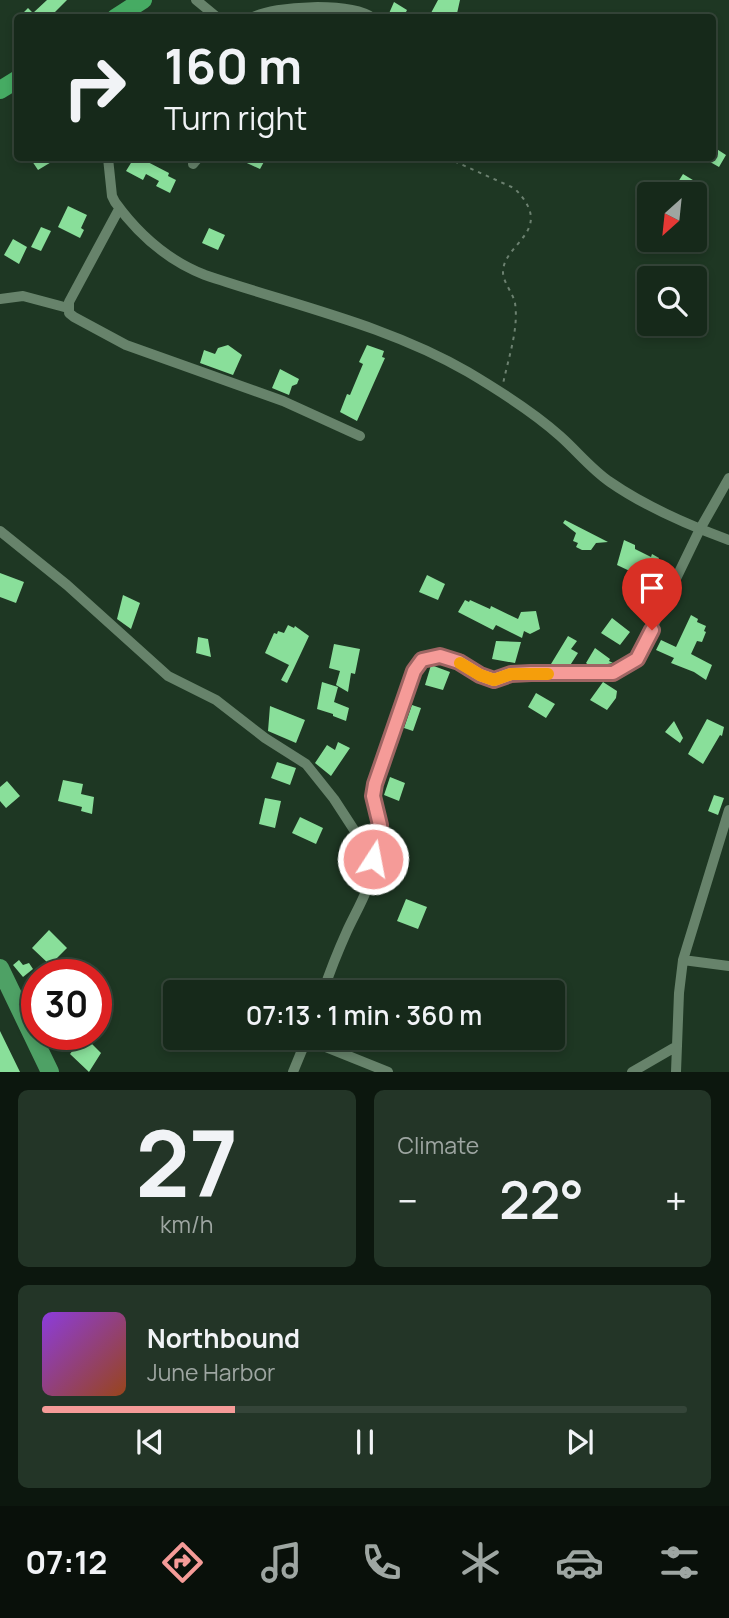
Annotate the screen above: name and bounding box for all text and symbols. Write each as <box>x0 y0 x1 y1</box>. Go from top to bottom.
text: 160 m <box>164 32 302 99</box>
icon: right <box>49 42 140 133</box>
text: Turn right <box>164 96 307 140</box>
north arrow <box>637 182 707 252</box>
map controls <box>637 182 707 336</box>
button: search <box>637 266 707 336</box>
pin <box>622 558 682 630</box>
icon: arrive <box>633 569 671 607</box>
position arrow <box>336 822 410 896</box>
speed limit sign: 30 <box>21 959 112 1050</box>
text: 07:13 · 1 min · 360 m <box>246 997 482 1033</box>
text: 27 <box>135 1100 238 1224</box>
text: Climate <box>398 1129 479 1161</box>
text: 22° <box>499 1164 584 1235</box>
text: − <box>398 1174 418 1226</box>
text: + <box>665 1174 687 1226</box>
text: km/h <box>160 1208 214 1240</box>
text: Northbound <box>147 1320 300 1356</box>
text: June Harbor <box>147 1356 275 1388</box>
icon: previous <box>131 1423 169 1461</box>
icon: pause <box>346 1423 384 1461</box>
icon: next <box>561 1423 599 1461</box>
icon: directions <box>158 1538 207 1587</box>
icon: music <box>257 1538 306 1587</box>
icon: phone <box>357 1538 406 1587</box>
icon: climate <box>456 1538 505 1587</box>
icon: car <box>555 1538 604 1587</box>
icon: filters <box>655 1538 704 1587</box>
text: 07:12 <box>25 1540 107 1584</box>

